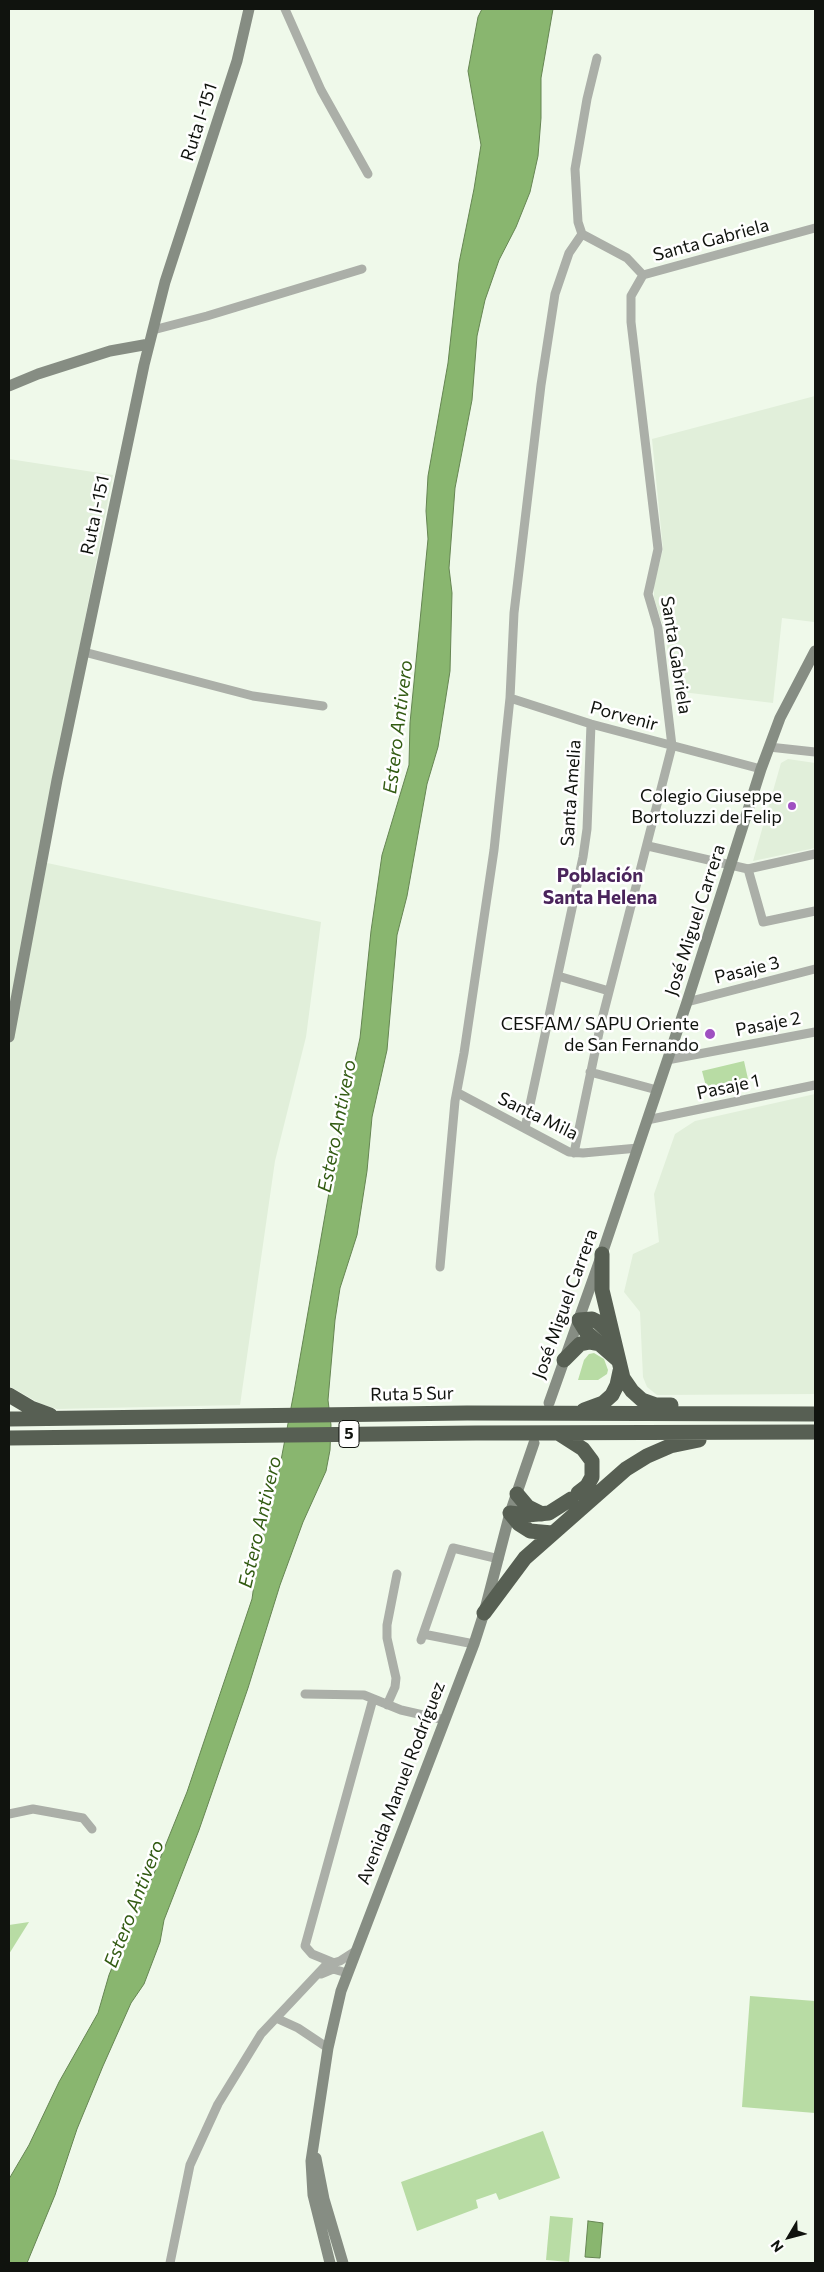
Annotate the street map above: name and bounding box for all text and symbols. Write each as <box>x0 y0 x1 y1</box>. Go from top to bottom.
street label: Ruta I-151 <box>176 80 222 164</box>
street label: Santa Gabriela <box>651 214 771 266</box>
street label: Ruta I-151 <box>76 473 114 557</box>
street label: Santa Gabriela <box>656 595 696 715</box>
water label: Estero Antivero <box>378 659 418 795</box>
street label: Porvenir <box>588 697 660 735</box>
street label: Santa Amelia <box>557 739 585 847</box>
place label: Colegio Giuseppe Bortoluzzi de Felip <box>631 785 782 828</box>
marker: Colegio Giuseppe Bortoluzzi de Felip <box>786 800 798 812</box>
street label: José Miguel Carrera <box>660 842 730 998</box>
district label: Población Santa Helena <box>543 865 657 909</box>
street label: Pasaje 3 <box>712 952 782 988</box>
street label: Pasaje 2 <box>734 1007 802 1041</box>
place label: CESFAM/ SAPU Oriente de San Fernando <box>501 1013 699 1056</box>
marker: CESFAM/ SAPU Oriente de San Fernando <box>703 1027 717 1041</box>
water label: Estero Antivero <box>313 1058 361 1194</box>
street label: Pasaje 1 <box>695 1070 761 1104</box>
street label: Santa Mila <box>494 1087 582 1145</box>
street label: José Miguel Carrera <box>528 1226 602 1382</box>
street label: Ruta 5 Sur <box>370 1382 454 1406</box>
road number: 5 <box>339 1420 359 1448</box>
water label: Estero Antivero <box>234 1454 286 1590</box>
street label: Avenida Manuel Rodríguez <box>352 1679 450 1887</box>
water label: Estero Antivero <box>99 1837 169 1971</box>
north arrow <box>764 2212 814 2262</box>
text: N <box>767 2237 787 2256</box>

